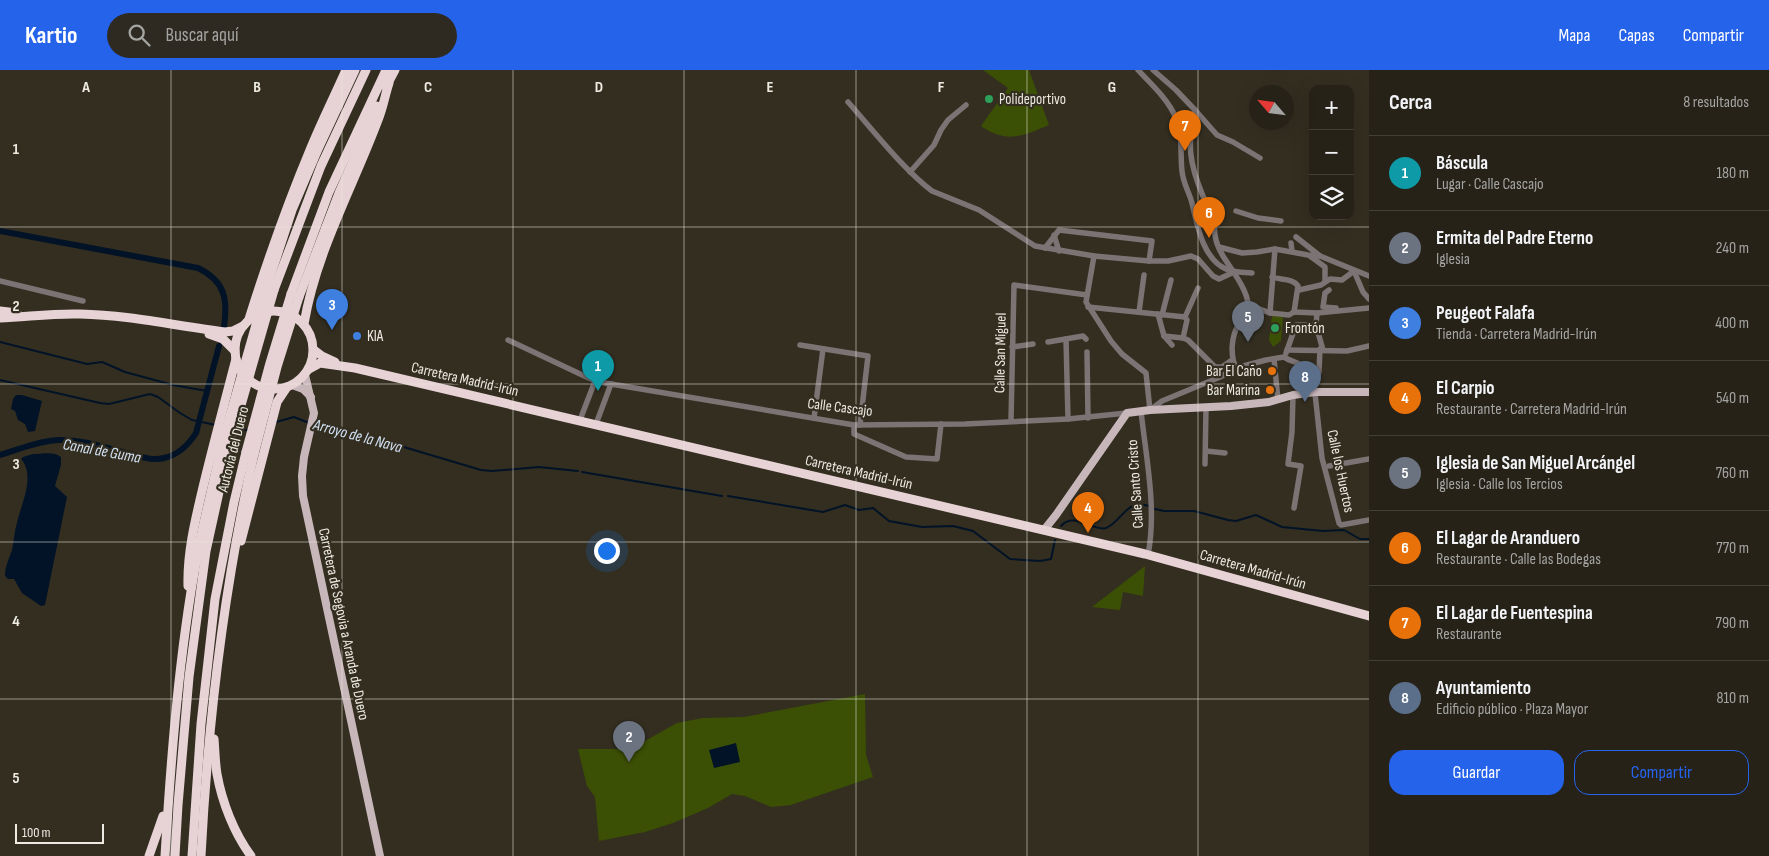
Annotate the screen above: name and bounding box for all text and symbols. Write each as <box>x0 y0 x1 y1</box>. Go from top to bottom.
search box <box>107 13 457 58</box>
text: Kartio <box>25 21 77 50</box>
icon: search <box>125 21 153 49</box>
text: Buscar aquí <box>165 24 239 47</box>
text: Mapa <box>1558 25 1590 46</box>
text: Capas <box>1618 25 1655 46</box>
text: Compartir <box>1683 25 1744 46</box>
text: A <box>81 78 90 97</box>
text: B <box>253 78 261 97</box>
text: C <box>424 78 432 97</box>
text: D <box>595 78 603 97</box>
text: E <box>767 78 774 97</box>
text: F <box>938 78 945 97</box>
text: G <box>1108 78 1116 97</box>
north arrow <box>1249 85 1294 130</box>
map controls <box>1309 85 1354 220</box>
button: + <box>1309 85 1354 130</box>
place label: Polideportivo <box>999 90 1066 109</box>
text: Cerca <box>1389 90 1432 115</box>
marker: Polideportivo <box>983 93 995 105</box>
text: 8 resultados <box>1683 93 1749 112</box>
pin: 7 <box>1169 110 1201 151</box>
button: − <box>1309 130 1354 175</box>
text: 1 <box>13 140 20 159</box>
text: Báscula <box>1436 152 1488 175</box>
text: 1 <box>1402 164 1408 183</box>
text: 180 m <box>1716 164 1749 183</box>
button: layers <box>1309 175 1354 220</box>
text: Lugar · Calle Cascajo <box>1436 175 1544 194</box>
pin: 6 <box>1193 197 1225 238</box>
text: Ermita del Padre Eterno <box>1436 227 1593 250</box>
text: 2 <box>1401 239 1409 258</box>
text: 240 m <box>1716 239 1749 258</box>
text: Iglesia <box>1436 250 1470 269</box>
pin: 3 <box>316 289 348 330</box>
text: 2 <box>12 297 20 316</box>
pin: 5 <box>1232 301 1264 342</box>
text: Peugeot Falafa <box>1436 302 1535 325</box>
street label: Calle San Miguel <box>990 313 1011 393</box>
text: 3 <box>1401 314 1409 333</box>
text: 400 m <box>1715 314 1749 333</box>
place label: Frontón <box>1285 319 1325 338</box>
marker: Frontón <box>1269 322 1281 334</box>
text: Tienda · Carretera Madrid-Irún <box>1436 325 1597 344</box>
place label: KIA <box>367 327 384 346</box>
marker: KIA <box>351 330 363 342</box>
pin: 1 <box>582 350 614 391</box>
street label: Carretera Madrid-Irún <box>409 358 520 401</box>
pin: 8 <box>1289 361 1321 402</box>
place label: Bar El Caño <box>1206 362 1262 381</box>
marker: Bar El Caño <box>1266 365 1278 377</box>
text: El Carpio <box>1436 377 1495 400</box>
place label: Bar Marina <box>1207 381 1260 400</box>
marker: Bar Marina <box>1264 384 1276 396</box>
text: 4 <box>1401 389 1409 408</box>
text: 540 m <box>1716 389 1749 408</box>
street label: Calle Cascajo <box>806 394 874 421</box>
text: Restaurante · Carretera Madrid-Irún <box>1436 400 1627 419</box>
street label: Autovía del Duero <box>213 404 253 495</box>
water label: Arroyo de la Nava <box>310 415 405 458</box>
street label: Calle los Huertos <box>1322 428 1359 514</box>
water label: Canal de Guma <box>61 435 143 468</box>
street label: Calle Santo Cristo <box>1123 439 1148 529</box>
street label: Carretera Madrid-Irún <box>803 451 914 494</box>
text: Iglesia de San Miguel Arcángel <box>1436 452 1635 475</box>
text: 3 <box>12 455 20 474</box>
text: 5 <box>1401 464 1409 483</box>
text: 760 m <box>1716 464 1749 483</box>
text: Iglesia · Calle los Tercios <box>1436 475 1563 494</box>
pin: 4 <box>1072 492 1104 533</box>
street label: Carretera de Segovia a Aranda de Duero <box>314 526 373 722</box>
text: El Lagar de Aranduero <box>1436 527 1580 550</box>
your location <box>594 538 620 564</box>
text: 6 <box>1401 539 1409 558</box>
text: 770 m <box>1716 539 1749 558</box>
street label: Carretera Madrid-Irún <box>1198 545 1308 594</box>
text: Restaurante · Calle las Bodegas <box>1436 550 1601 569</box>
text: El Lagar de Fuentespina <box>1436 602 1593 625</box>
text: 4 <box>12 612 20 631</box>
text: 7 <box>1402 614 1408 633</box>
text: 790 m <box>1716 614 1749 633</box>
text: Restaurante <box>1436 625 1502 644</box>
text: Ayuntamiento <box>1436 677 1531 700</box>
text: 8 <box>1401 689 1409 708</box>
text: 810 m <box>1716 689 1749 708</box>
text: Edificio público · Plaza Mayor <box>1436 700 1588 719</box>
pin: 2 <box>613 721 645 762</box>
button: Guardar <box>1389 750 1564 795</box>
button: Compartir <box>1574 750 1749 795</box>
text: 5 <box>12 769 20 788</box>
scale bar <box>15 821 104 844</box>
text: 100 m <box>22 824 51 841</box>

